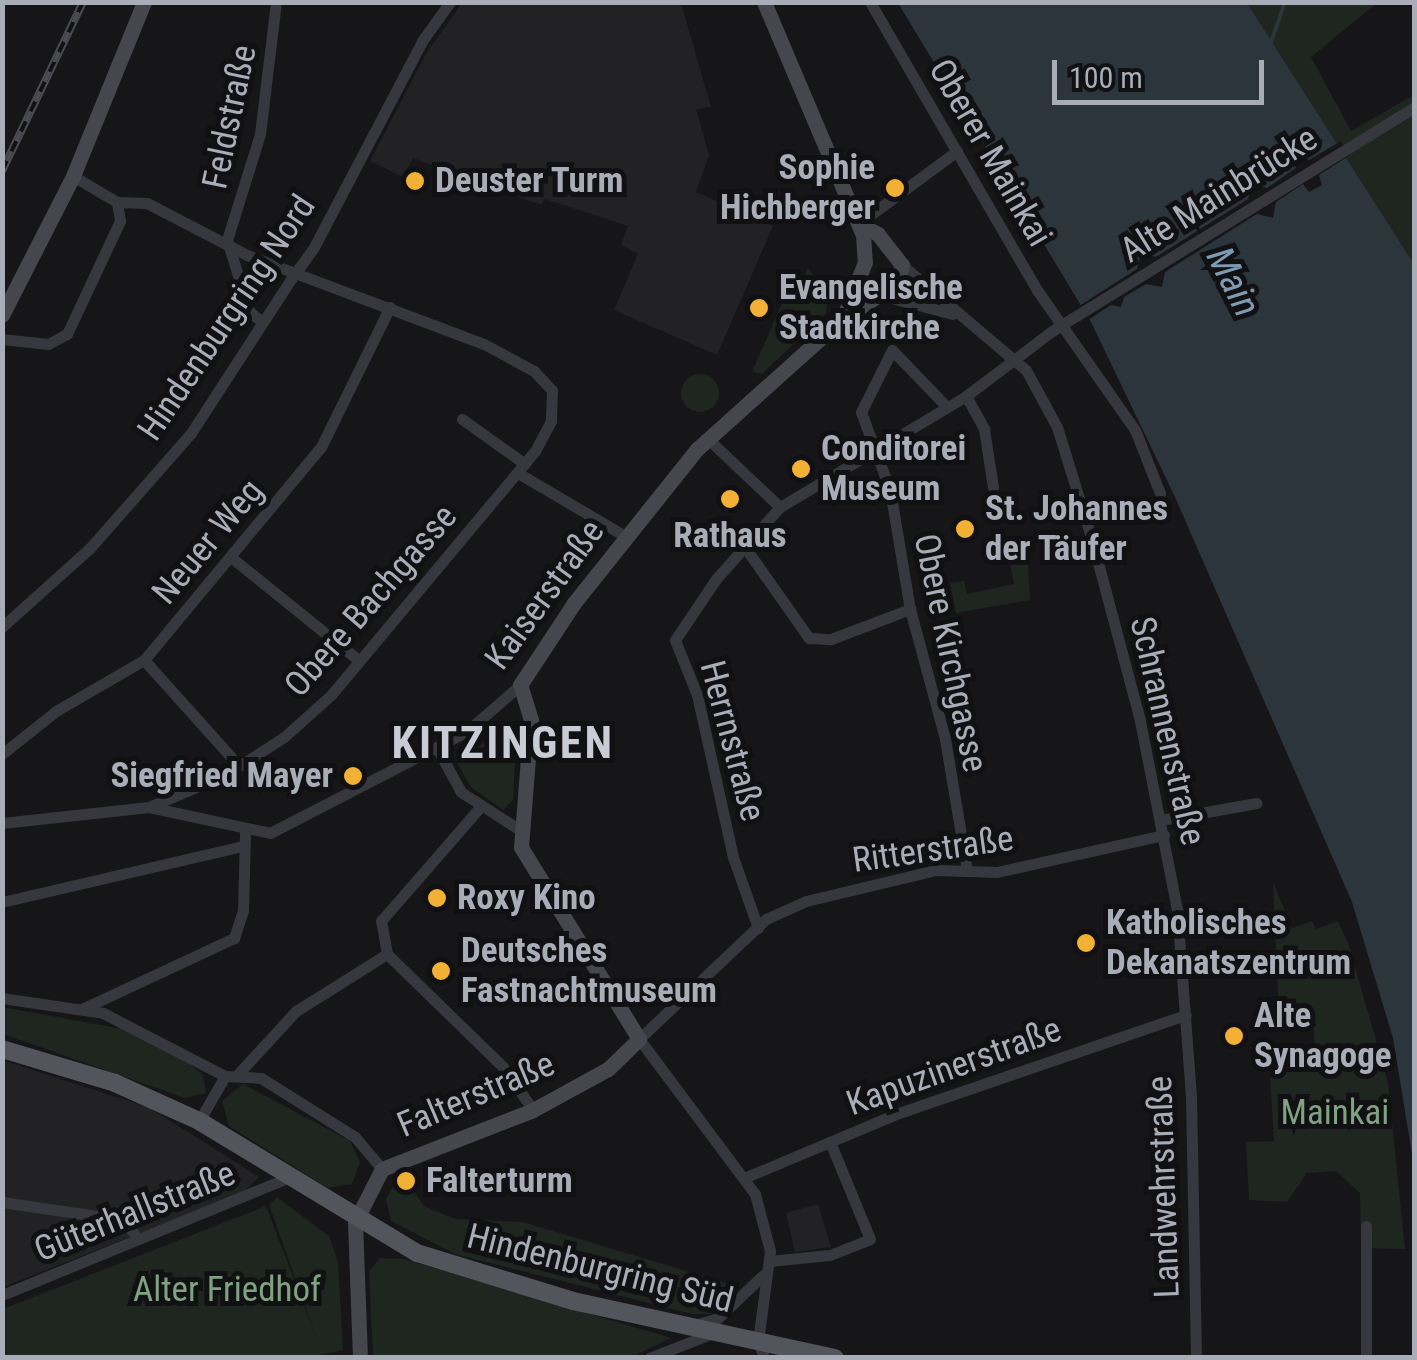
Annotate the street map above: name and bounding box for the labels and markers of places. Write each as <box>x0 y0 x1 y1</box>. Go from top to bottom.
place label: Sophie Hichberger <box>720 147 875 229</box>
place label: Deuster Turm <box>435 160 624 202</box>
marker: Deuster Turm <box>404 170 426 192</box>
marker: Sophie Hichberger <box>884 177 906 199</box>
place label: Evangelische Stadtkirche <box>779 267 963 349</box>
marker: Evangelische Stadtkirche <box>748 297 770 319</box>
place label: Conditorei Museum <box>821 428 966 510</box>
marker: Conditorei Museum <box>790 458 812 480</box>
marker: Rathaus <box>719 488 741 510</box>
place label: St. Johannes der Täufer <box>985 488 1168 570</box>
place label: Rathaus <box>673 515 787 557</box>
marker: St. Johannes der Täufer <box>954 518 976 540</box>
place label: Siegfried Mayer <box>110 755 333 797</box>
marker: Siegfried Mayer <box>342 765 364 787</box>
place label: Roxy Kino <box>457 877 596 919</box>
marker: Roxy Kino <box>426 887 448 909</box>
place label: Katholisches Dekanatszentrum <box>1106 902 1351 984</box>
place label: Deutsches Fastnachtmuseum <box>461 930 717 1012</box>
marker: Katholisches Dekanatszentrum <box>1075 932 1097 954</box>
marker: Deutsches Fastnachtmuseum <box>430 960 452 982</box>
place label: Alte Synagoge <box>1254 995 1392 1077</box>
marker: Alte Synagoge <box>1223 1025 1245 1047</box>
place label: Falterturm <box>426 1160 573 1202</box>
marker: Falterturm <box>395 1170 417 1192</box>

